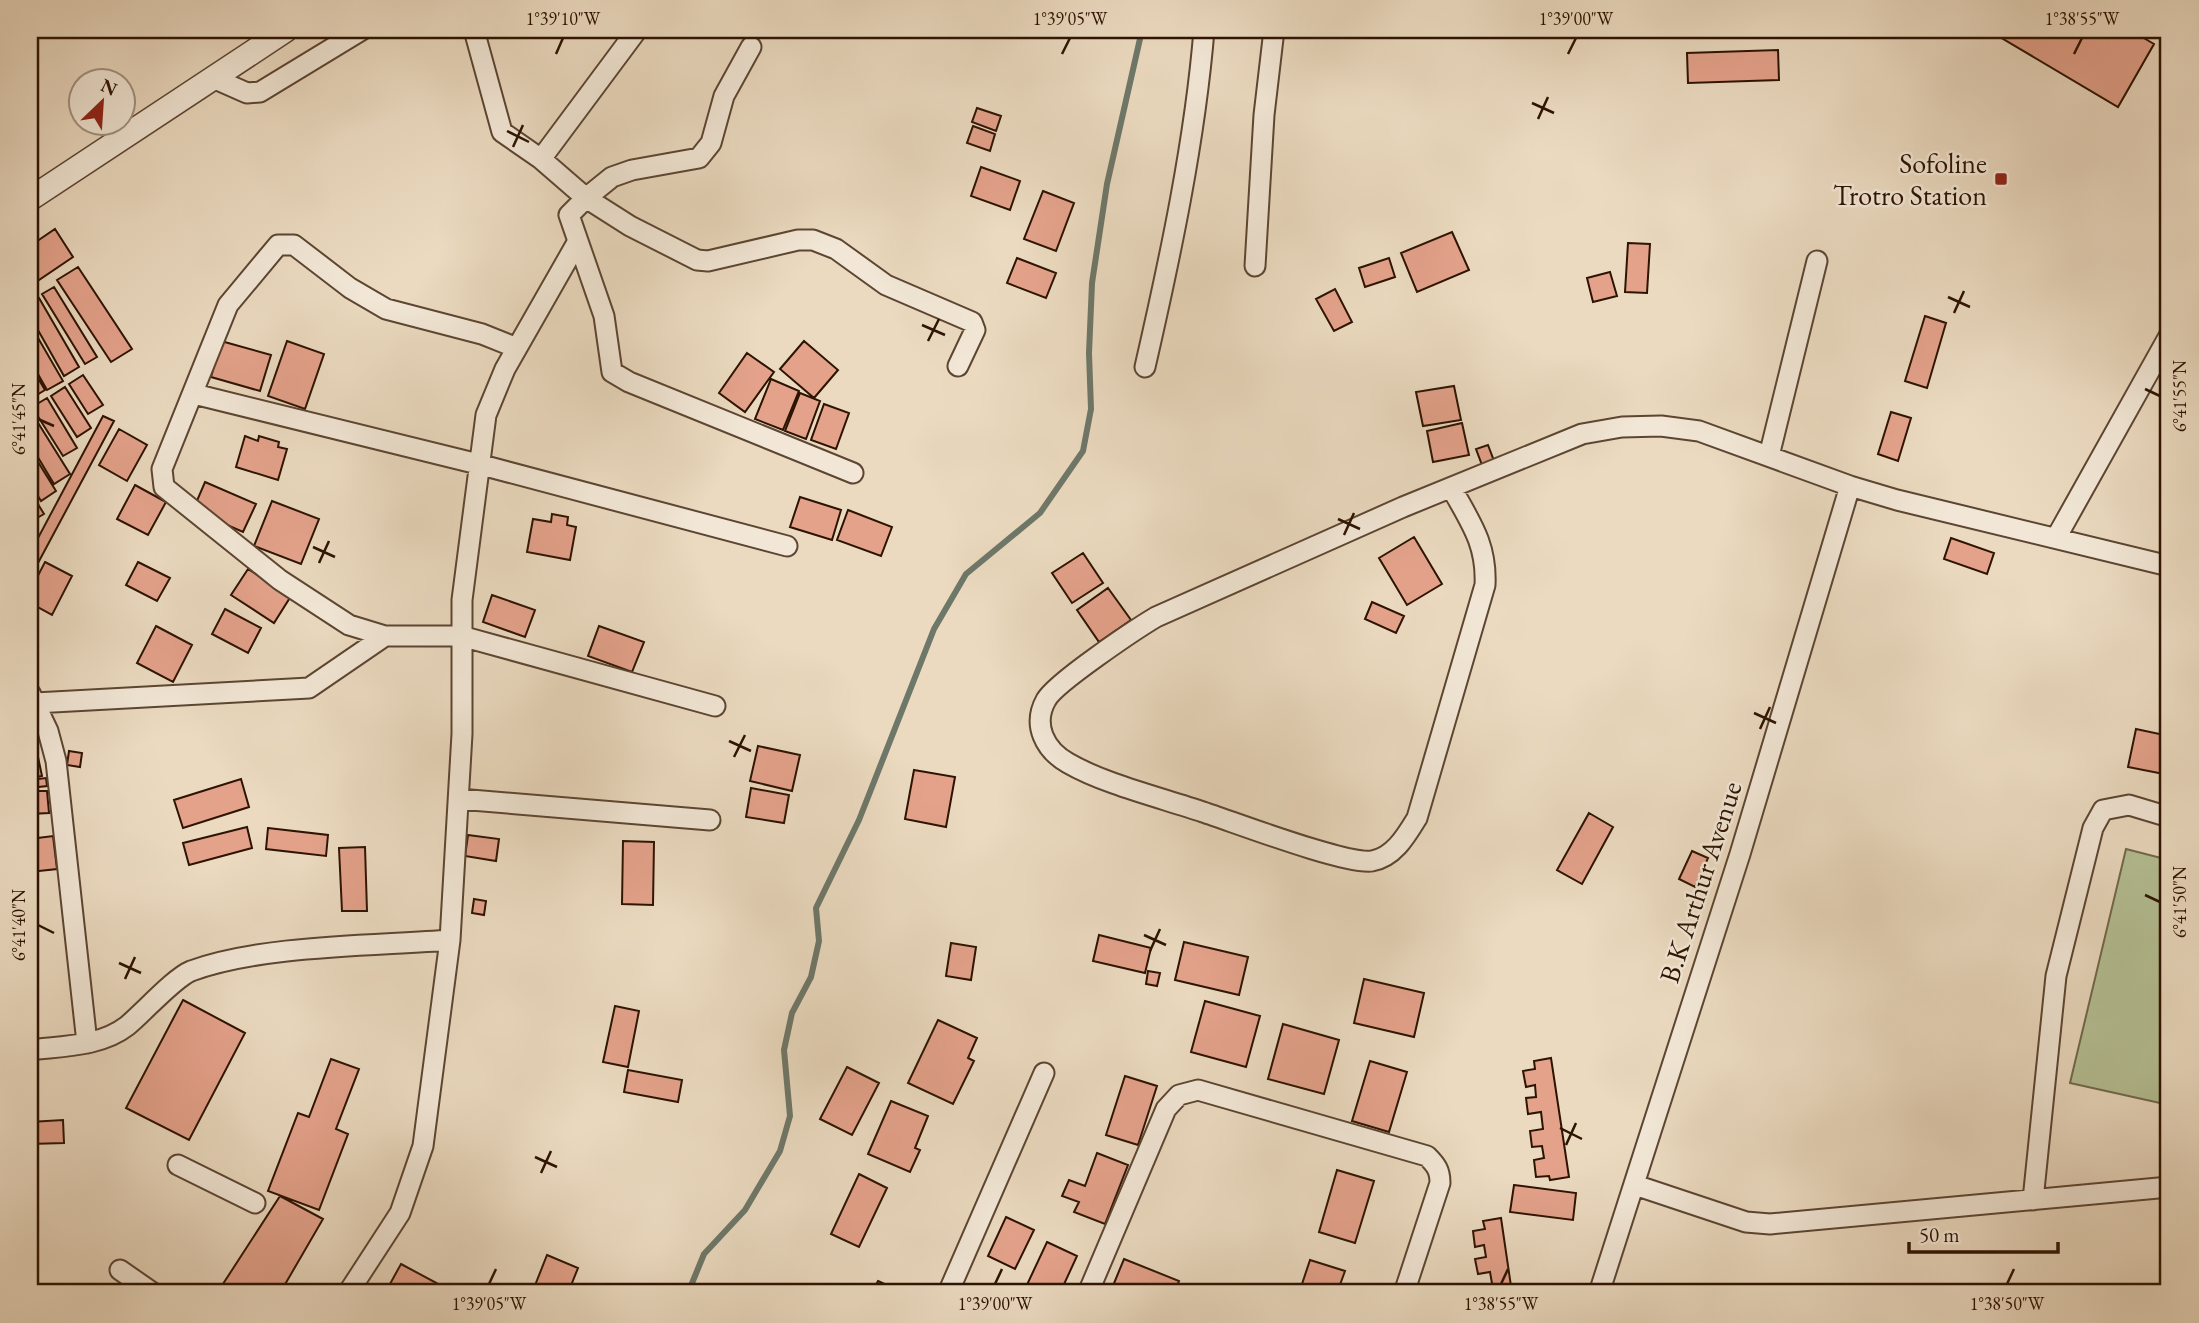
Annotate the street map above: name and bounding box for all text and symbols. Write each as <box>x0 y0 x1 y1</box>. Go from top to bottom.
text: 1°39'10"W <box>526 7 601 30</box>
text: 1°39'05"W <box>1033 7 1108 30</box>
text: 1°39'00"W <box>1539 7 1614 30</box>
text: 1°38'55"W <box>2045 7 2120 30</box>
north arrow <box>66 66 136 136</box>
text: N <box>97 72 122 102</box>
place label: Sofoline Trotro Station <box>1833 145 1987 213</box>
marker: Sofoline Trotro Station <box>1993 171 2009 187</box>
text: 6°41'55"N <box>2168 359 2191 432</box>
text: 6°41'45"N <box>7 382 30 455</box>
street label: B.K Arthur Avenue <box>1651 777 1750 987</box>
text: 6°41'50"N <box>2168 865 2191 938</box>
text: 6°41'40"N <box>7 888 30 961</box>
scale bar <box>1909 1211 2057 1255</box>
text: 50 m <box>1919 1221 1960 1248</box>
text: 1°39'05"W <box>452 1292 527 1315</box>
text: 1°39'00"W <box>958 1292 1033 1315</box>
text: 1°38'55"W <box>1464 1292 1539 1315</box>
text: 1°38'50"W <box>1970 1292 2045 1315</box>

